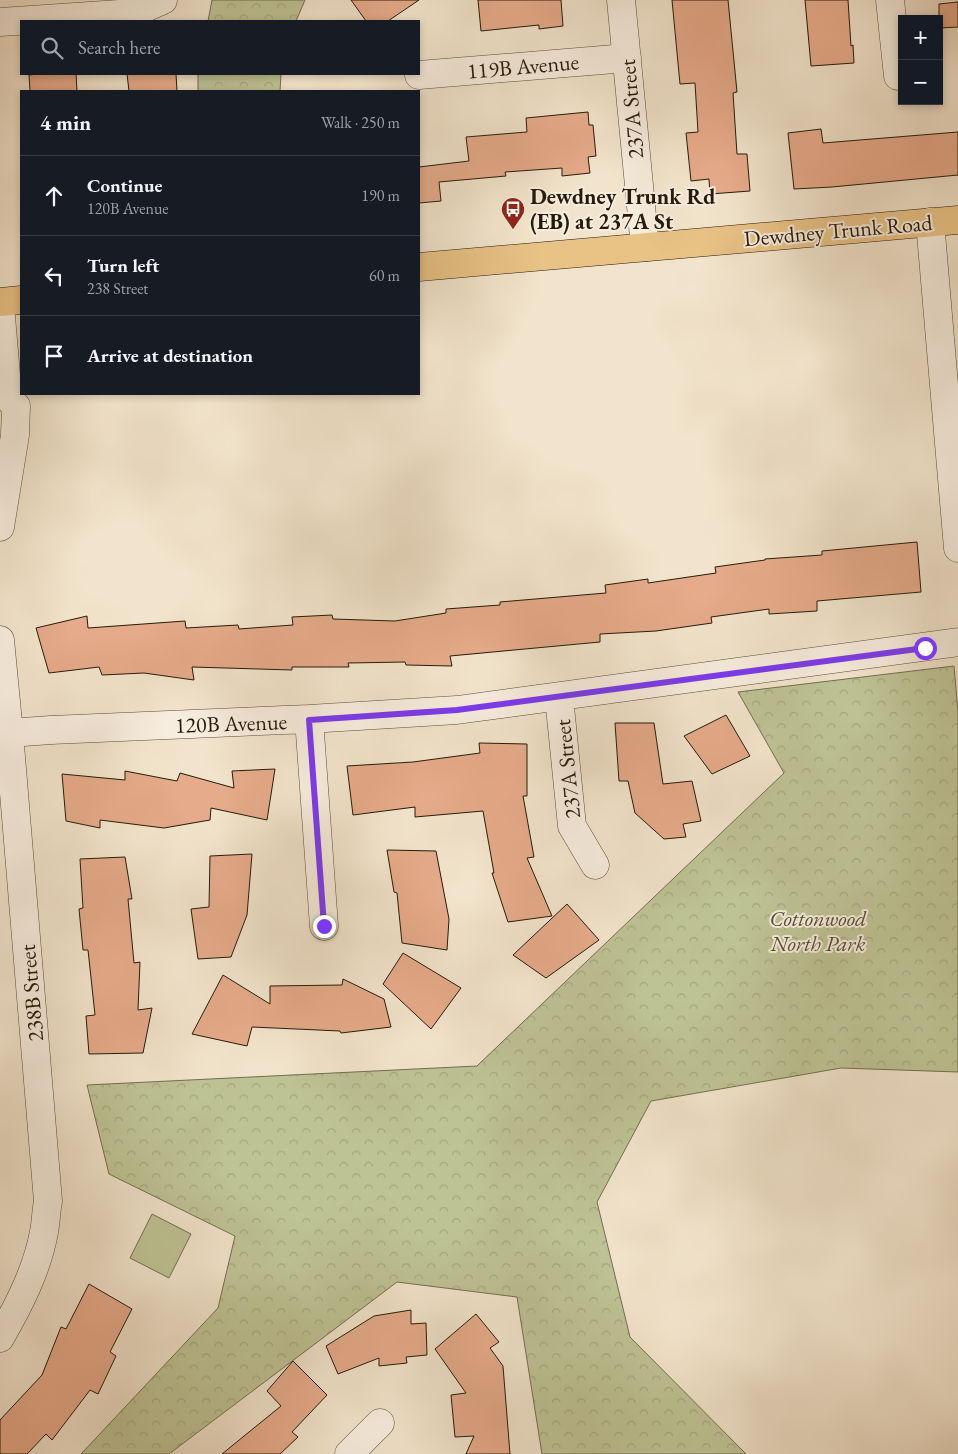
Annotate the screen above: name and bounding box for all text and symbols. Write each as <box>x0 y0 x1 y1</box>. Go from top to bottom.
map controls <box>898 15 943 105</box>
button: + <box>898 15 943 60</box>
search box <box>20 20 420 75</box>
icon: search <box>38 34 66 62</box>
text: Search here <box>78 35 160 60</box>
street label: 119B Avenue <box>466 47 581 86</box>
street label: 237A Street <box>613 58 650 160</box>
button: − <box>898 60 943 105</box>
text: 4 min <box>40 109 91 136</box>
text: Walk · 250 m <box>321 112 400 133</box>
text: Continue <box>87 173 162 198</box>
icon: ahead <box>40 182 68 210</box>
place label: Dewdney Trunk Rd (EB) at 237A St <box>530 182 715 236</box>
text: 190 m <box>361 185 400 206</box>
bus stop icon: Dewdney Trunk Rd (EB) at 237A St <box>500 196 526 230</box>
text: 120B Avenue <box>87 198 169 219</box>
street label: Dewdney Trunk Road <box>743 208 934 253</box>
text: Turn left <box>87 253 159 278</box>
icon: left <box>40 262 68 290</box>
text: 60 m <box>369 265 400 286</box>
text: 238 Street <box>87 278 148 299</box>
icon: arrive <box>40 342 68 370</box>
text: Arrive at destination <box>87 343 253 368</box>
route start <box>914 637 937 660</box>
street label: 120B Avenue <box>174 707 288 740</box>
street label: 237A Street <box>548 718 587 820</box>
park label: Cottonwood North Park <box>770 904 867 958</box>
route end <box>313 915 336 938</box>
street label: 238B Street <box>13 943 50 1043</box>

